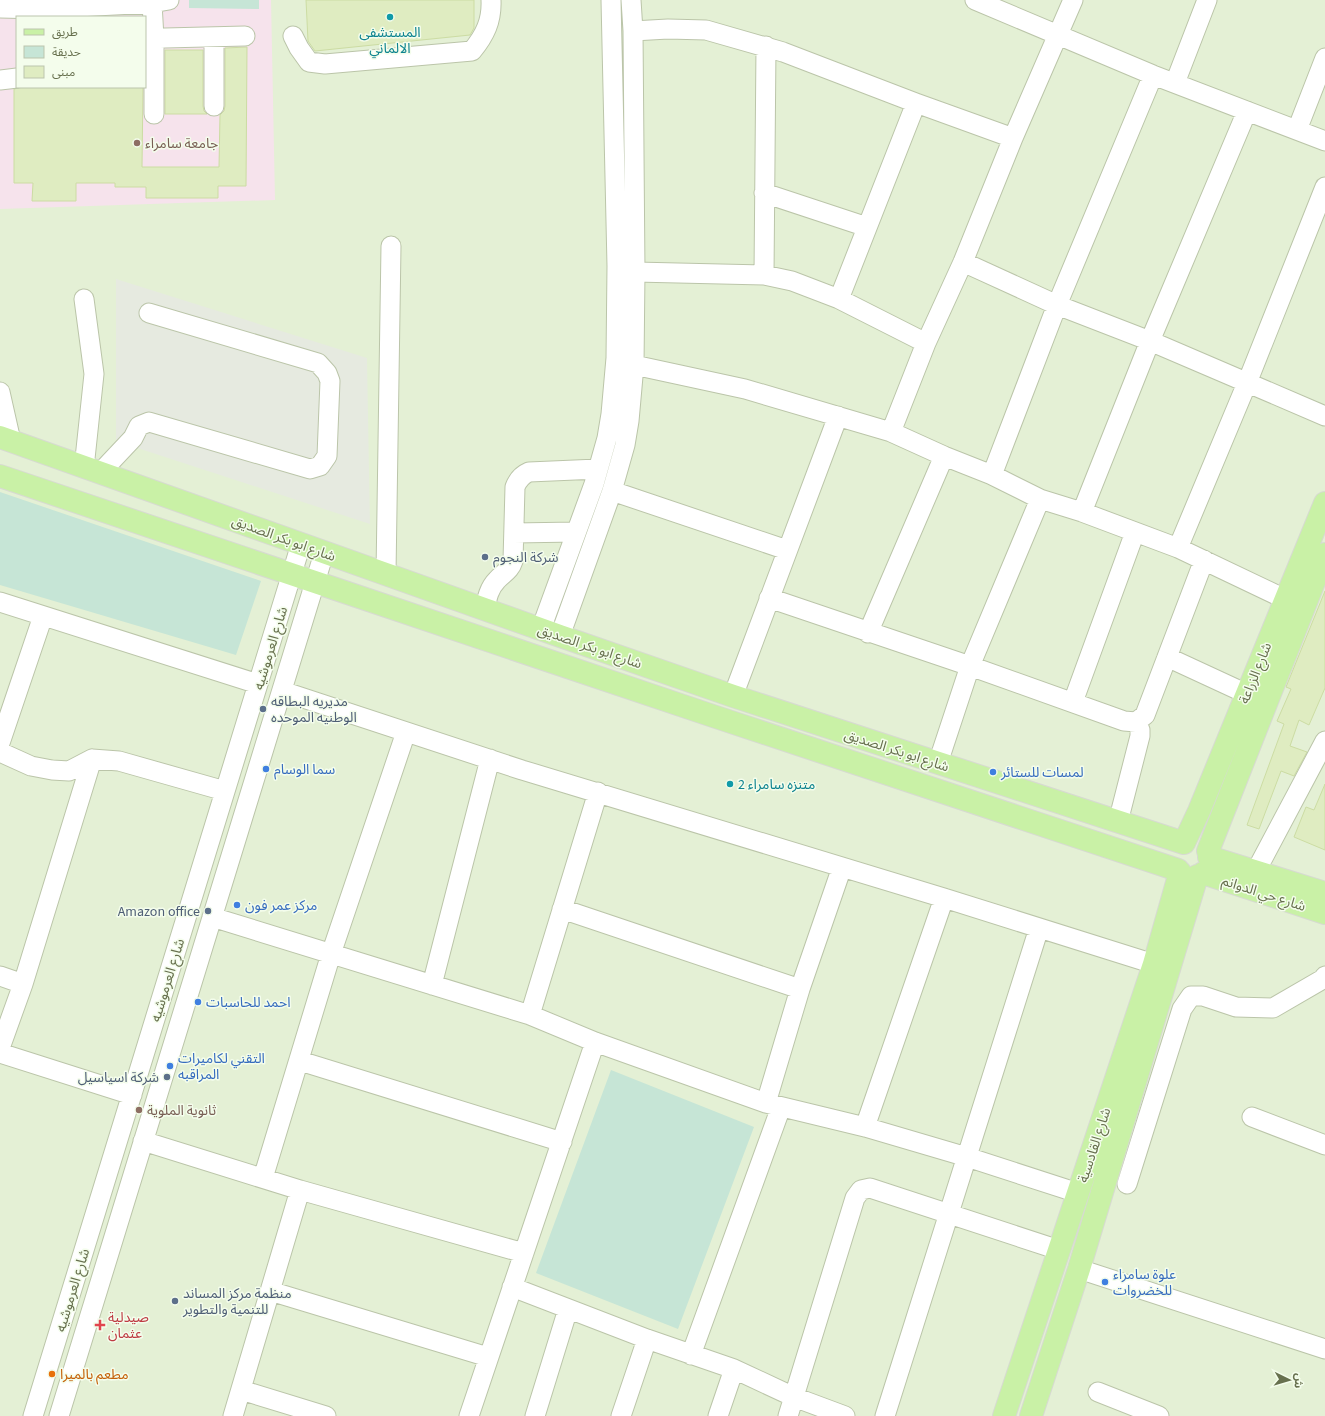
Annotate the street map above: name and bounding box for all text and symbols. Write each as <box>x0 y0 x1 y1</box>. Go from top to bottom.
marker: المستشفى الالماني <box>385 12 395 22</box>
legend <box>16 16 146 88</box>
place label: المستشفى الالماني <box>359 23 421 59</box>
text: طريق <box>52 24 78 41</box>
text: حديقة <box>52 44 81 61</box>
text: مبنى <box>52 64 75 81</box>
place label: جامعة سامراء <box>145 134 218 154</box>
marker: جامعة سامراء <box>132 138 142 148</box>
street label: شارع ابو بكر الصديق <box>229 511 338 567</box>
place label: شركة النجوم <box>493 548 558 568</box>
marker: شركة النجوم <box>480 552 490 562</box>
street label: شارع العرموشيه <box>249 604 293 692</box>
street label: شارع ابو بكر الصديق <box>535 620 644 674</box>
street label: شارع الزراعة <box>1235 640 1277 707</box>
place label: مديريه البطاقه الوطنيه الموحده <box>271 692 357 728</box>
marker: مديريه البطاقه الوطنيه الموحده <box>258 704 268 714</box>
street label: شارع ابو بكر الصديق <box>842 725 952 777</box>
place label: سما الوسام <box>274 760 335 780</box>
place label: لمسات للستائر <box>1000 763 1084 783</box>
marker: سما الوسام <box>261 764 271 774</box>
marker: لمسات للستائر <box>988 767 998 777</box>
place label: متنزه سامراء 2 <box>738 775 815 795</box>
marker: متنزه سامراء 2 <box>725 779 735 789</box>
street label: شارع حي الدوانم <box>1219 871 1308 917</box>
place label: مركز عمر فون <box>245 896 317 916</box>
marker: مركز عمر فون <box>232 900 242 910</box>
place label: Amazon office <box>118 902 200 922</box>
marker: Amazon office <box>203 906 213 916</box>
street label: شارع العرموشيه <box>146 936 190 1024</box>
place label: احمد للحاسبات <box>206 993 291 1013</box>
marker: احمد للحاسبات <box>193 997 203 1007</box>
place label: التقني لكاميرات المراقبه <box>178 1049 265 1085</box>
marker: التقني لكاميرات المراقبه <box>165 1061 175 1071</box>
place label: شركة اسياسيل <box>78 1068 159 1088</box>
marker: شركة اسياسيل <box>162 1072 172 1082</box>
place label: ثانوية الملوية <box>147 1101 216 1121</box>
marker: ثانوية الملوية <box>134 1105 144 1115</box>
street label: شارع القادسية <box>1073 1105 1116 1185</box>
street label: شارع العرموشيه <box>51 1246 95 1334</box>
place label: علوة سامراء للخضروات <box>1113 1265 1176 1301</box>
marker: علوة سامراء للخضروات <box>1100 1277 1110 1287</box>
place label: منظمة مركز المساند للتنمية والتطوير <box>182 1284 292 1320</box>
marker: منظمة مركز المساند للتنمية والتطوير <box>170 1296 180 1306</box>
place label: صيدلية عثمان <box>108 1308 149 1344</box>
marker: صيدلية عثمان <box>95 1320 105 1330</box>
north arrow <box>1269 1360 1309 1400</box>
place label: مطعم بالميرا <box>60 1365 129 1385</box>
marker: مطعم بالميرا <box>47 1369 57 1379</box>
text: ش <box>1290 1373 1307 1389</box>

